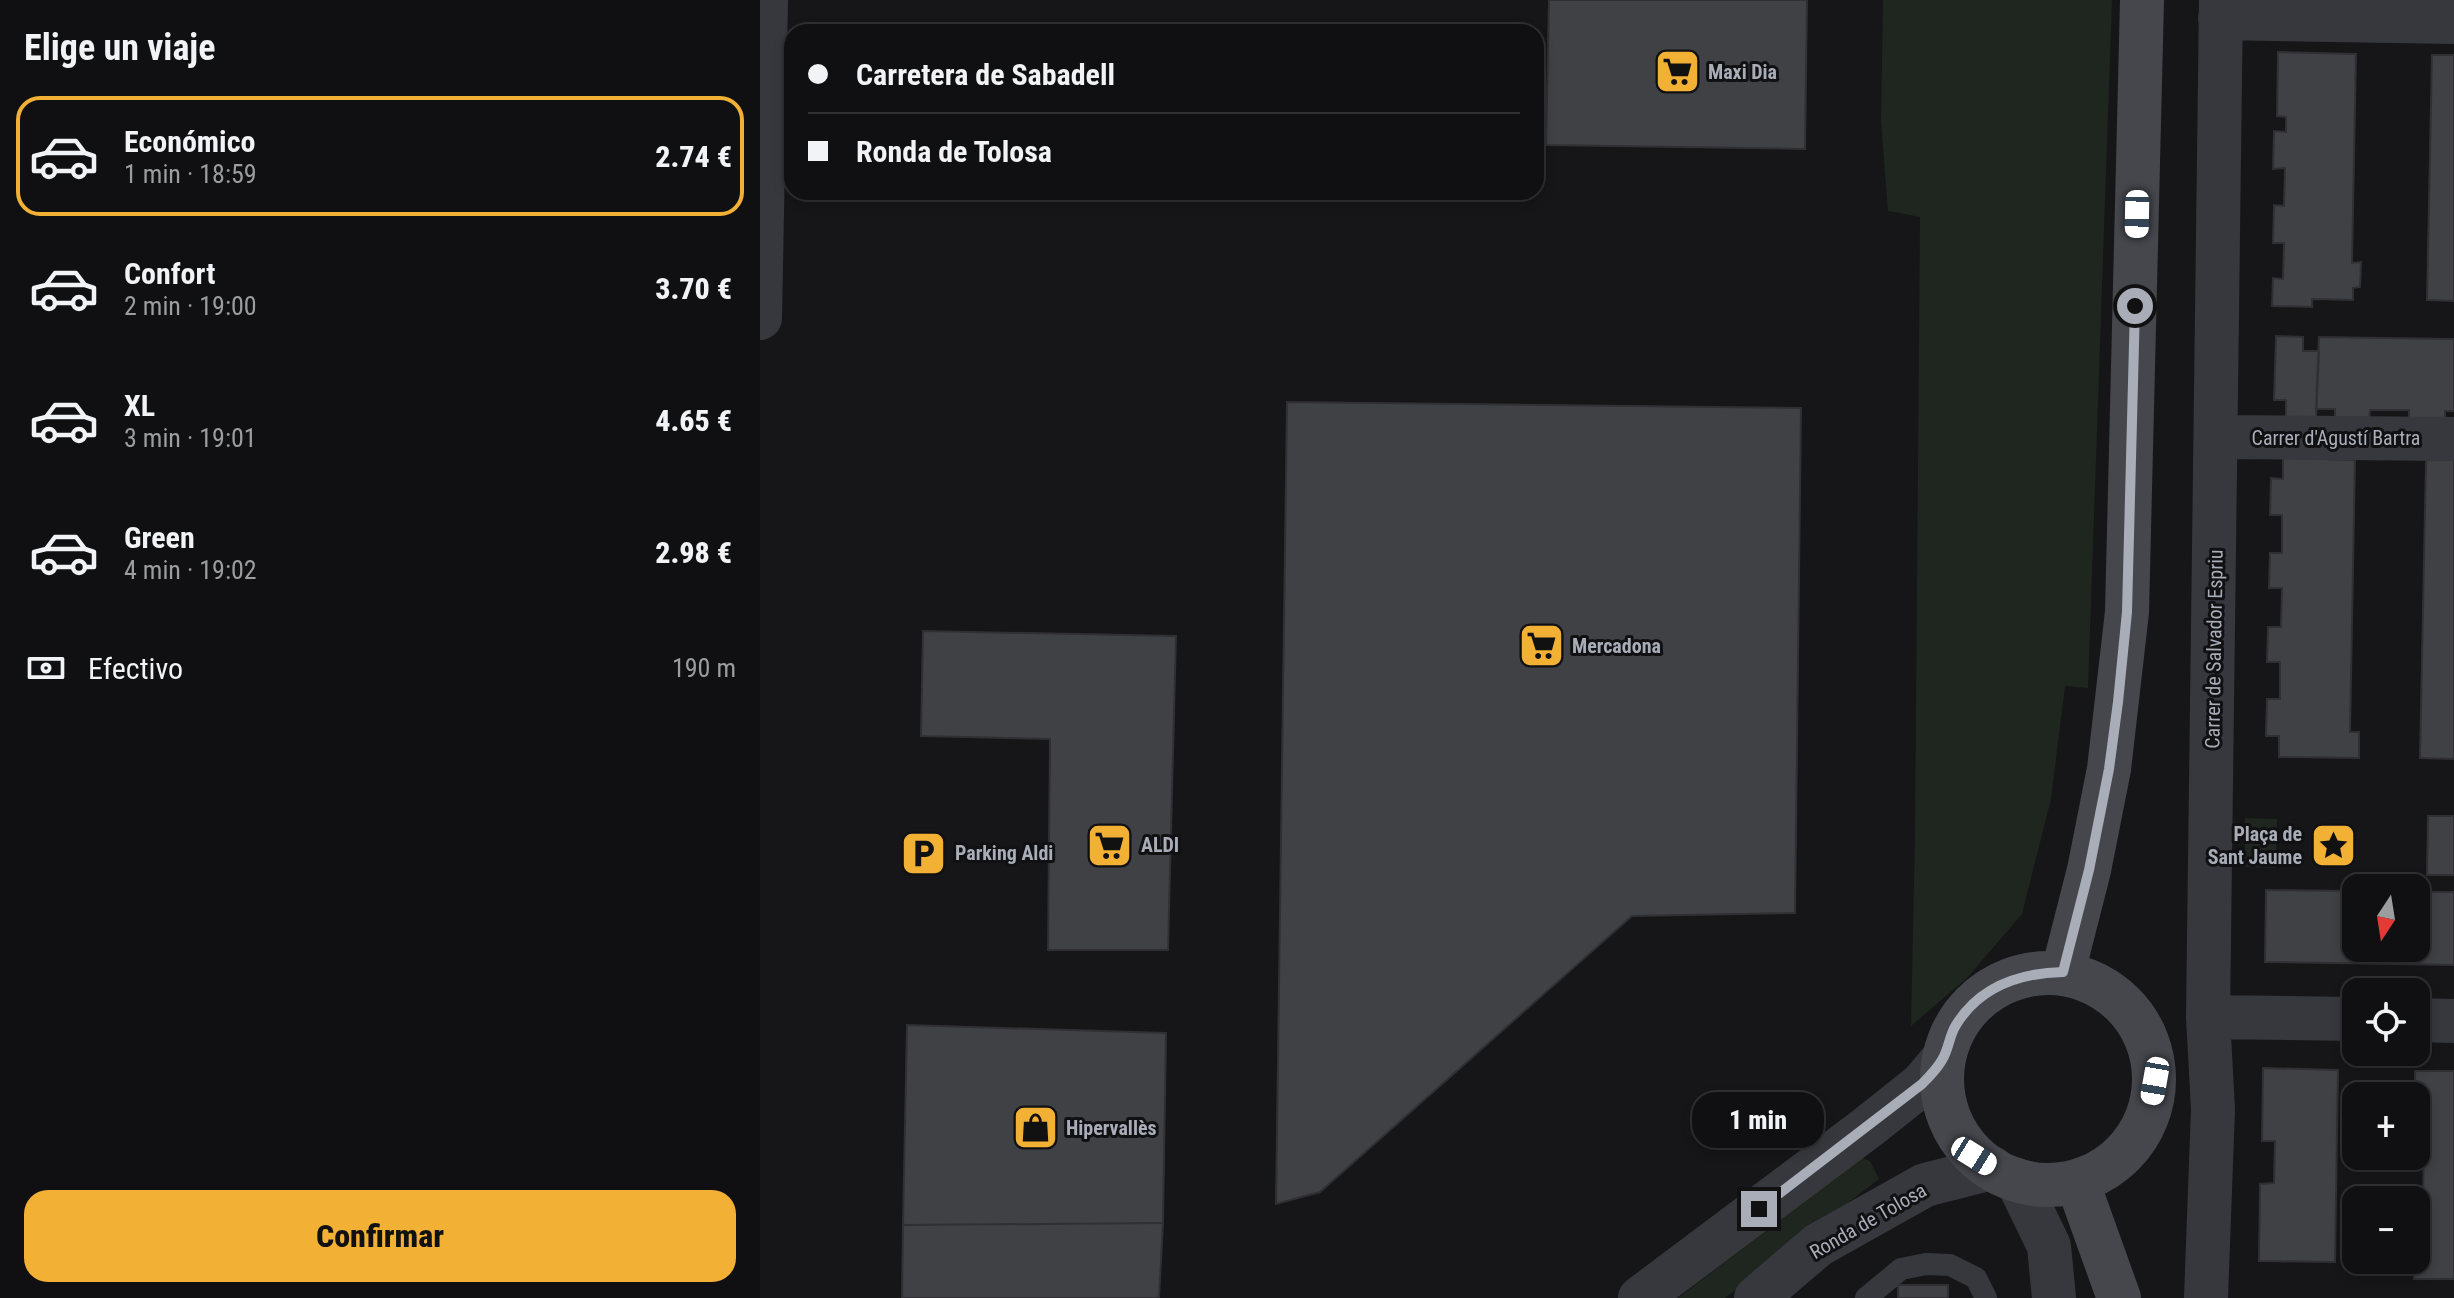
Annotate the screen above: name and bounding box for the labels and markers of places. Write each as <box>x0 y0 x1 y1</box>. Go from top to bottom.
supermarket icon: Maxi Dia <box>1653 48 1701 96</box>
place label: Maxi Dia <box>1708 60 1777 84</box>
supermarket icon: Mercadona <box>1517 622 1565 670</box>
place label: Mercadona <box>1572 634 1661 658</box>
supermarket icon: ALDI <box>1086 821 1134 869</box>
place label: Plaça de Sant Jaume <box>2208 822 2302 869</box>
place icon: Plaça de Sant Jaume <box>2309 822 2357 870</box>
parking icon: Parking Aldi <box>900 829 948 877</box>
place label: ALDI <box>1141 833 1179 857</box>
place label: Parking Aldi <box>955 841 1053 865</box>
shop icon: Hipervallès <box>1011 1104 1059 1152</box>
place label: Hipervallès <box>1066 1116 1157 1140</box>

